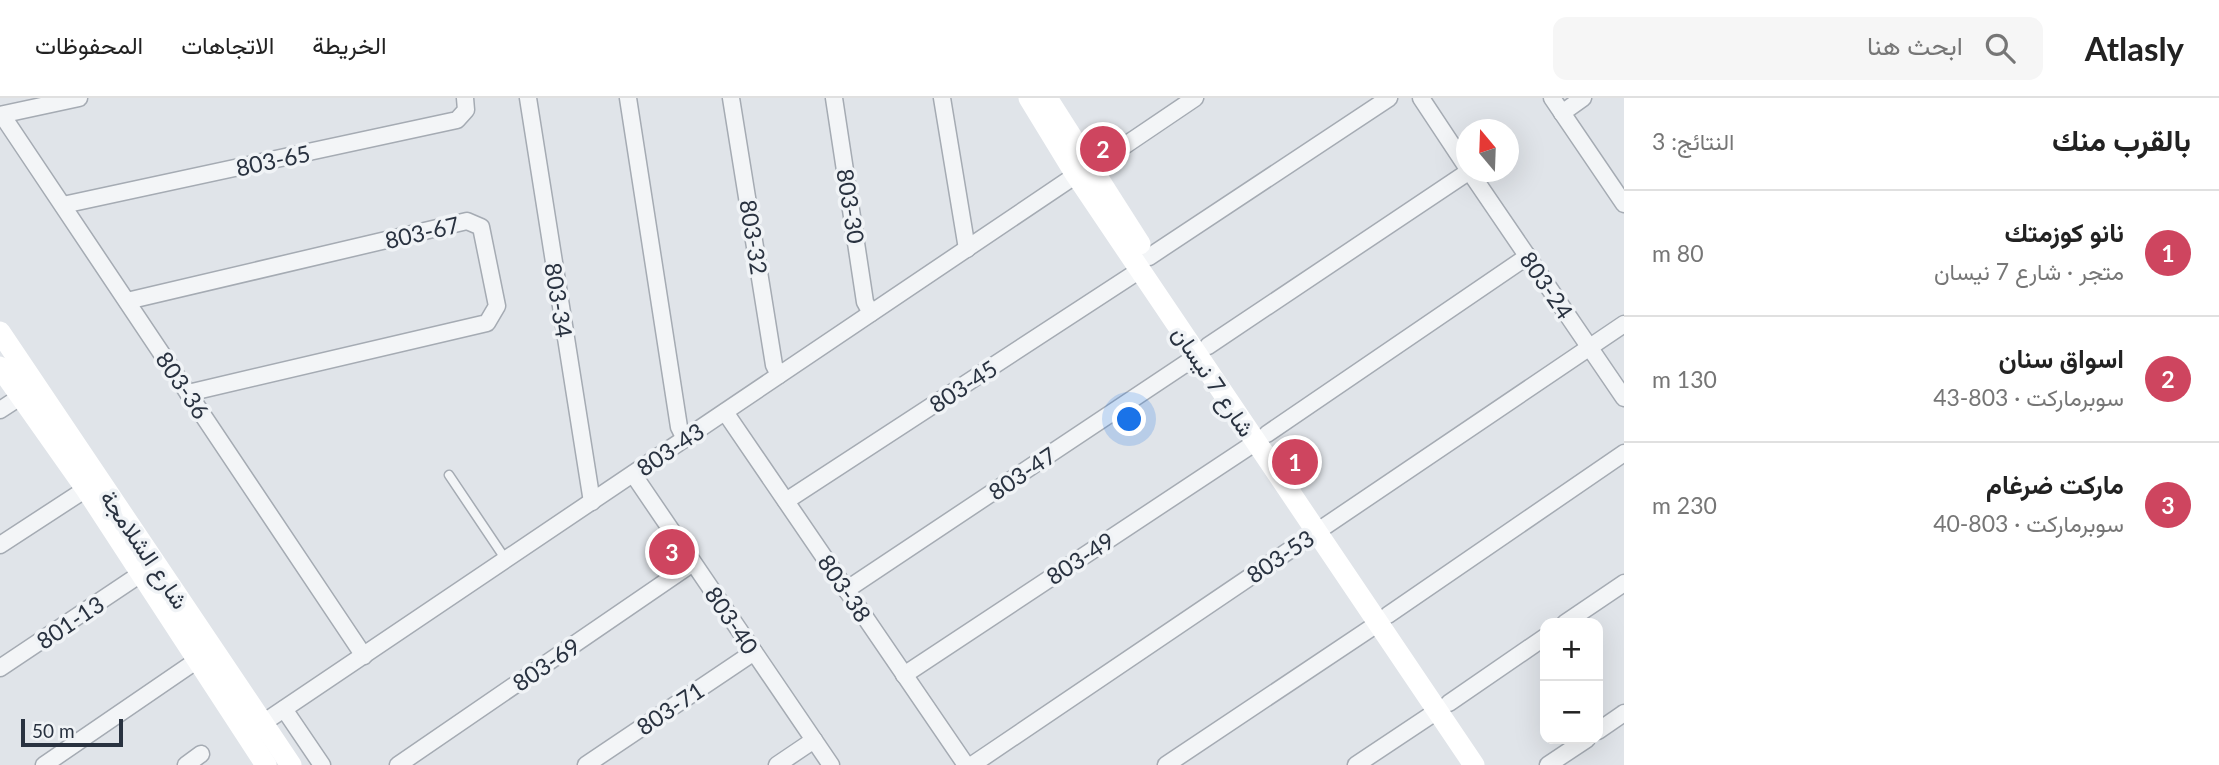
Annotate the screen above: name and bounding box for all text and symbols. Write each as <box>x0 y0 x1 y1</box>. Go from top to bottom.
search box <box>1553 17 2043 80</box>
text: Atlasly <box>2085 28 2184 68</box>
text: ابحث هنا <box>1867 29 1963 61</box>
icon: search <box>1981 29 2019 67</box>
text: المحفوظات <box>35 30 143 59</box>
text: الاتجاهات <box>181 30 274 59</box>
text: الخريطة <box>312 30 387 59</box>
north arrow <box>1456 119 1519 182</box>
text: بالقرب منك <box>2052 121 2191 157</box>
pin: 2 <box>1080 123 1126 175</box>
text: النتائج: 3 <box>1652 127 1734 155</box>
street label: 803-65 <box>233 138 313 182</box>
street label: 803-30 <box>831 167 871 245</box>
street label: 803-32 <box>734 198 774 276</box>
street label: 803-67 <box>382 210 462 254</box>
text: نانو كوزمتك <box>2005 216 2124 248</box>
text: 80 m <box>1652 239 1704 267</box>
text: 1 <box>2161 239 2175 267</box>
street label: 803-24 <box>1514 246 1580 324</box>
text: متجر · شارع 7 نيسان <box>1934 257 2124 285</box>
street label: 803-34 <box>539 261 579 339</box>
street label: شارع 7 نيسان <box>1164 320 1261 443</box>
text: اسواق سنان <box>1998 342 2124 374</box>
street label: 803-36 <box>150 346 216 424</box>
street label: 803-45 <box>924 354 1002 418</box>
text: 130 m <box>1652 365 1717 393</box>
text: 2 <box>2161 365 2175 393</box>
text: سوبرماركت · 803-43 <box>1933 383 2124 411</box>
your location <box>1112 402 1146 436</box>
street label: 803-43 <box>631 416 709 482</box>
pin: 1 <box>1272 436 1318 488</box>
street label: 803-47 <box>983 440 1061 506</box>
text: ماركت ضرغام <box>1986 468 2124 500</box>
street label: شارع الشلامجة <box>93 484 195 615</box>
text: 230 m <box>1652 491 1717 519</box>
text: 3 <box>2161 491 2175 519</box>
text: سوبرماركت · 803-40 <box>1933 509 2124 537</box>
street label: 803-53 <box>1241 523 1319 589</box>
pin: 3 <box>649 526 695 578</box>
street label: 803-49 <box>1041 526 1119 590</box>
street label: 803-38 <box>812 549 878 627</box>
street label: 803-40 <box>699 581 765 659</box>
street label: 801-13 <box>31 589 109 655</box>
map controls <box>1540 618 1603 744</box>
button: + <box>1540 618 1603 681</box>
street label: 803-69 <box>507 631 585 697</box>
street label: 803-71 <box>631 675 709 741</box>
button: − <box>1540 681 1603 744</box>
scale bar <box>21 716 122 748</box>
text: 50 m <box>32 719 75 742</box>

